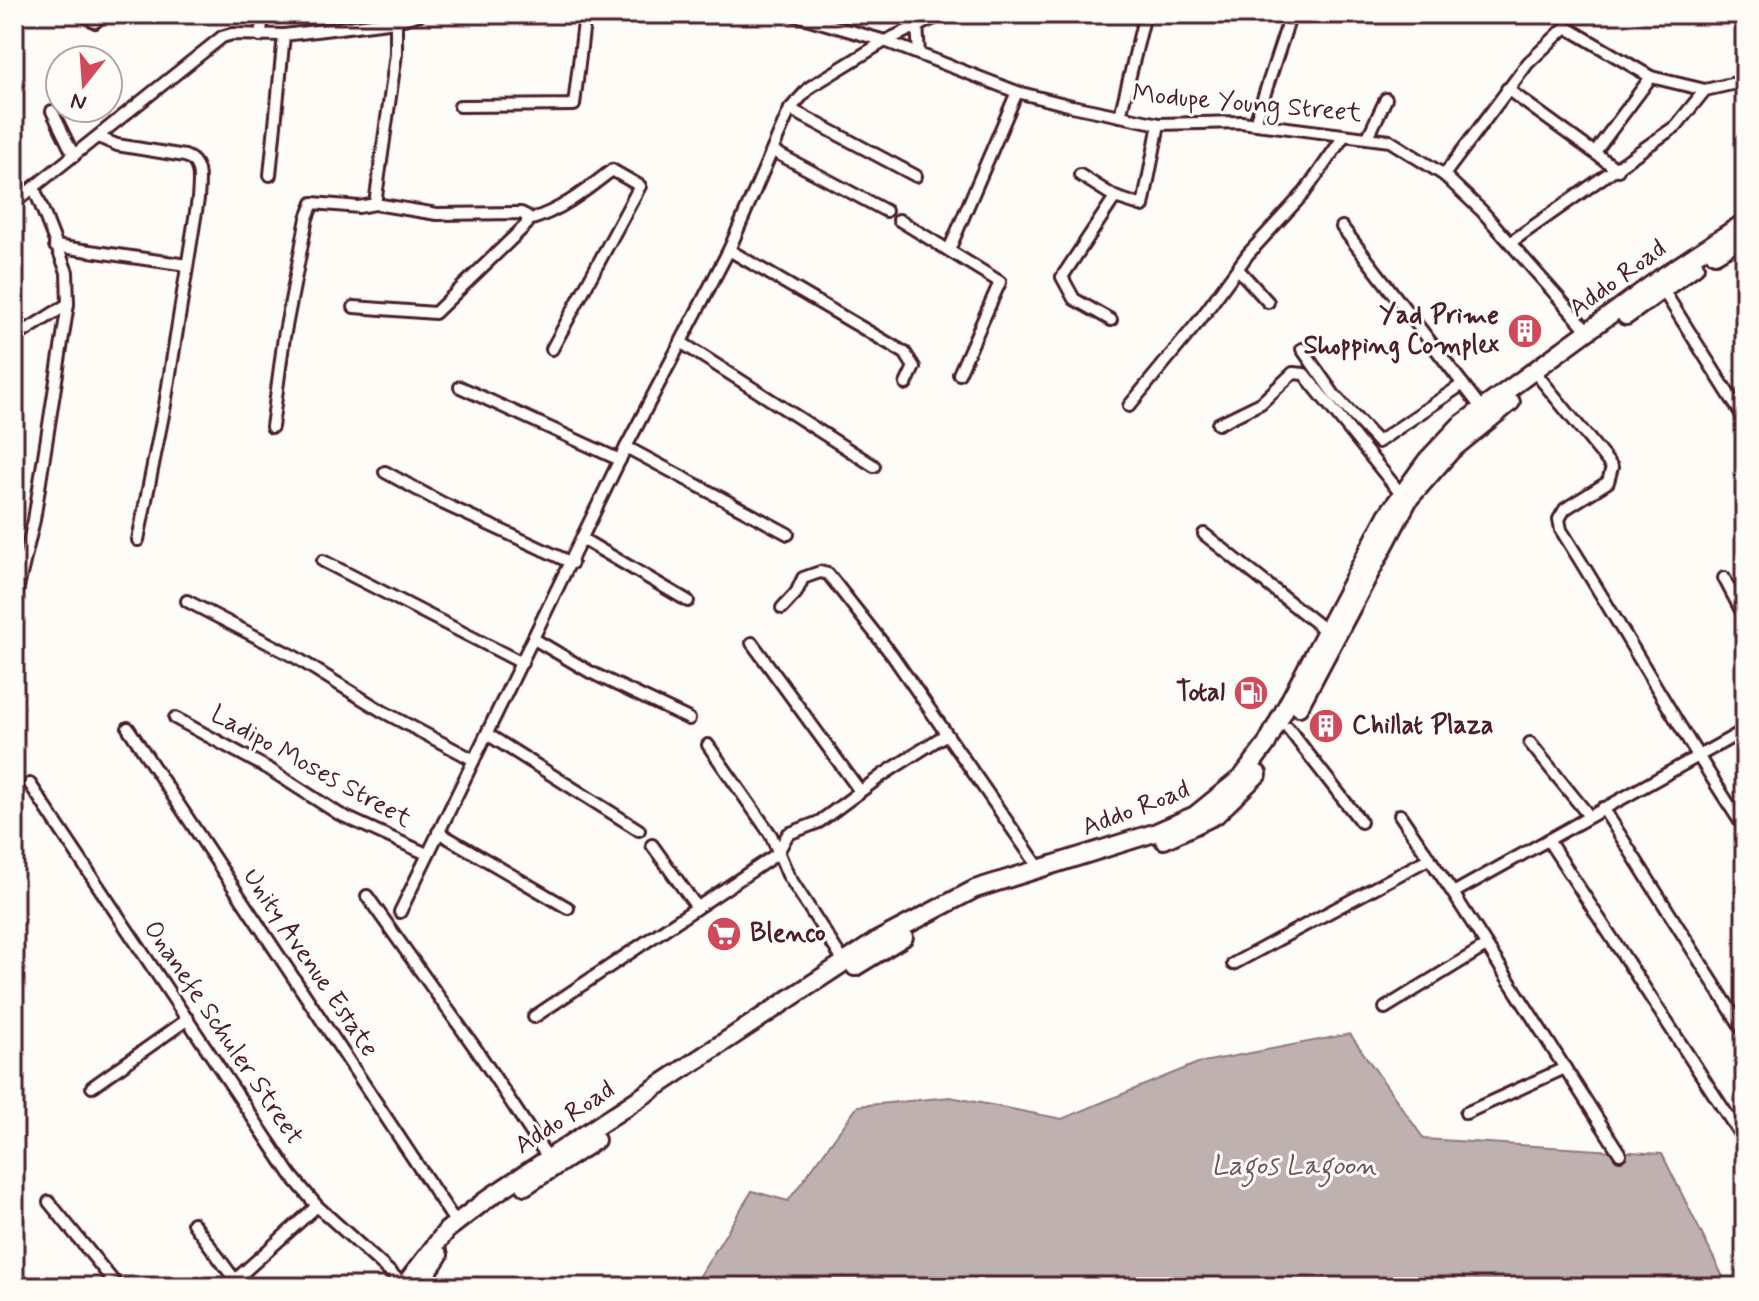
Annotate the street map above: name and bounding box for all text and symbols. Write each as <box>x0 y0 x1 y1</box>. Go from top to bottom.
north arrow <box>44 44 124 124</box>
street label: Modupe Young Street <box>1131 77 1363 133</box>
text: N <box>68 86 90 117</box>
street label: Addo Road <box>1562 232 1674 326</box>
place label: Yad Prime Shopping Complex <box>1303 299 1500 364</box>
building icon: Yad Prime Shopping Complex <box>1506 312 1544 350</box>
fuel station icon: Total <box>1232 674 1270 712</box>
place label: Total <box>1176 676 1225 710</box>
street label: Ladipo Moses Street <box>204 698 418 836</box>
building icon: Chillat Plaza <box>1307 707 1345 745</box>
place label: Chillat Plaza <box>1352 709 1494 743</box>
street label: Addo Road <box>1077 773 1195 845</box>
street label: Unity Avenue Estate <box>234 862 386 1064</box>
street label: Onanefe Schuler Street <box>135 914 311 1152</box>
supermarket icon: Blenco <box>705 915 743 953</box>
place label: Blenco <box>750 917 826 951</box>
street label: Addo Road <box>508 1073 622 1163</box>
water label: Lagos Lagoon <box>1211 1148 1377 1188</box>

